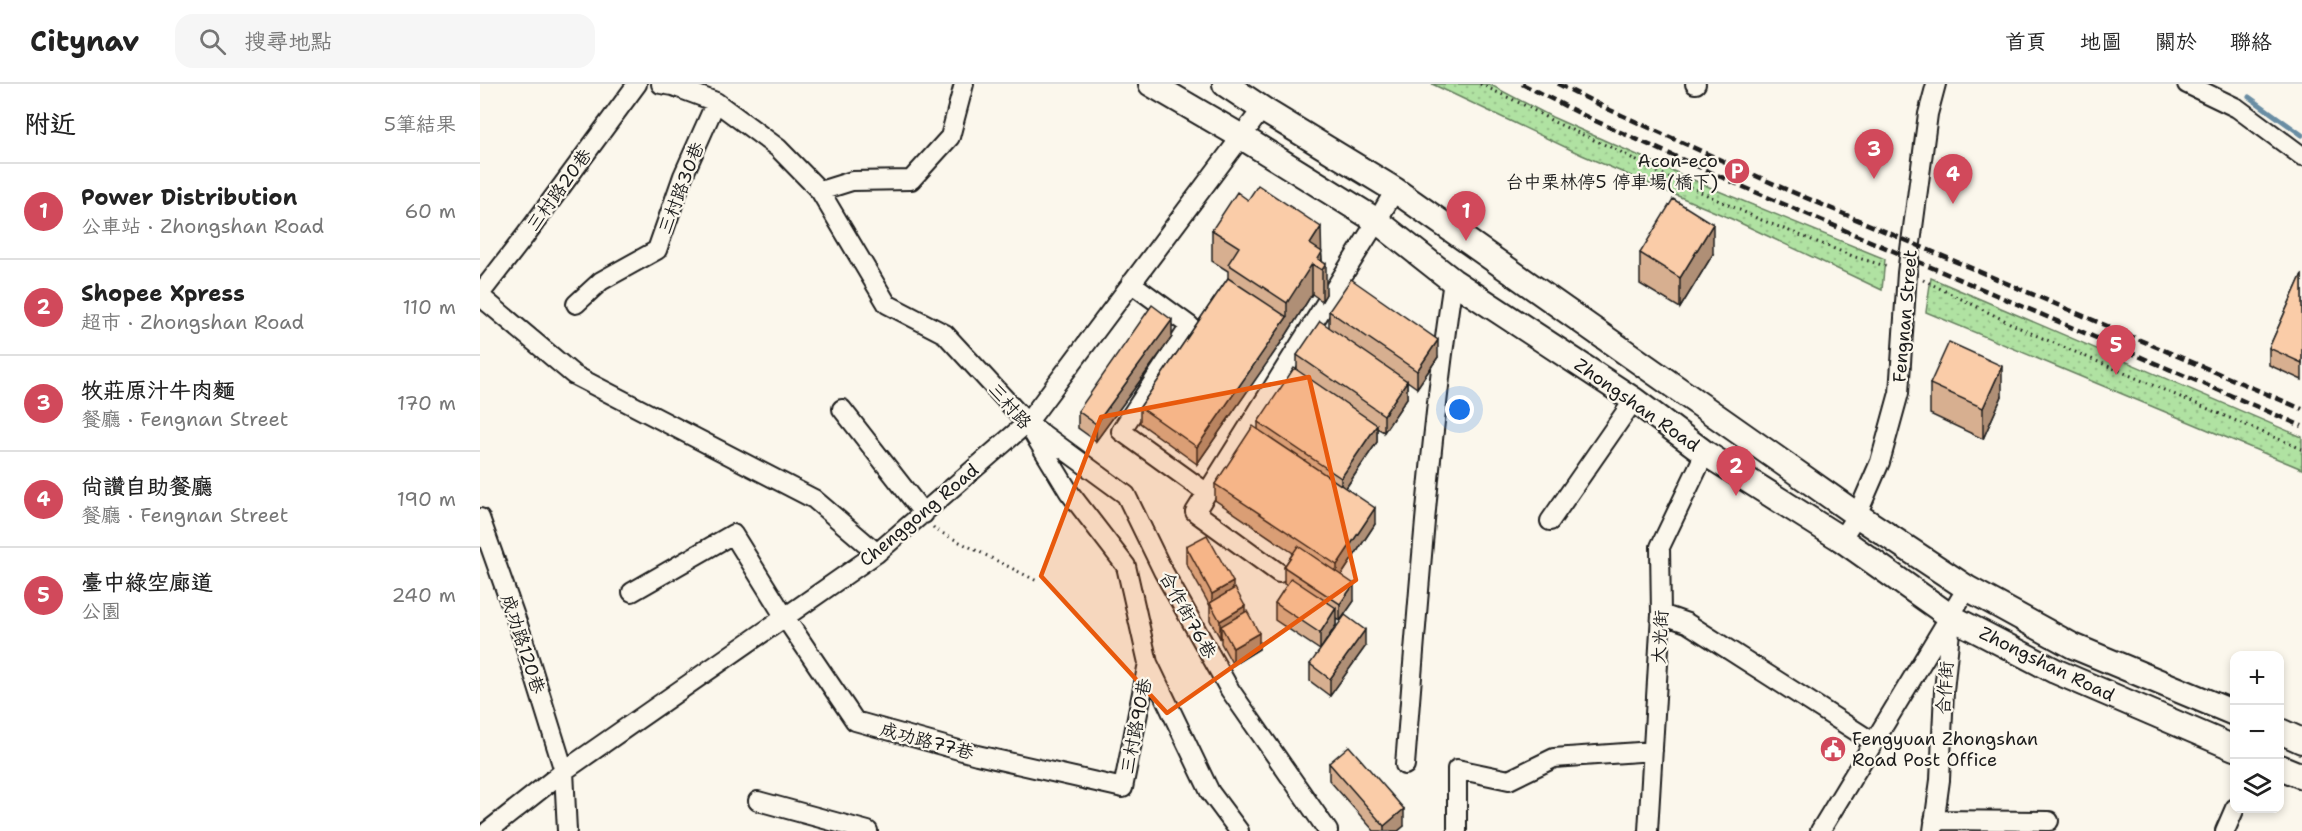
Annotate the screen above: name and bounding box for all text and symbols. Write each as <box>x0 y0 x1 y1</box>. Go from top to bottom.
search box <box>175 14 595 68</box>
text: Citynav <box>30 22 139 60</box>
icon: search <box>196 25 229 58</box>
text: 搜尋地點 <box>244 27 332 56</box>
text: 首頁 <box>2005 28 2047 56</box>
text: 地圖 <box>2080 28 2122 56</box>
text: 關於 <box>2155 28 2197 56</box>
text: 聯絡 <box>2230 28 2272 56</box>
text: 附近 <box>24 106 76 141</box>
text: 5筆結果 <box>384 111 456 137</box>
pin: 3 <box>1854 130 1894 179</box>
street label: 三村路30巷 <box>652 138 710 238</box>
street label: 三村路20巷 <box>521 144 597 236</box>
place label: Acon-eco 台中栗林停5 停車場(橋下) <box>1506 149 1718 194</box>
pin: 4 <box>1934 154 1972 204</box>
parking icon: Acon-eco 台中栗林停5 停車場(橋下) <box>1722 156 1752 186</box>
text: Power Distribution <box>81 183 297 212</box>
pin: 1 <box>1446 192 1486 241</box>
text: 1 <box>39 198 48 224</box>
text: 60 m <box>404 198 456 224</box>
text: 公車站 · Zhongshan Road <box>81 213 324 239</box>
street label: Fengnan Street <box>1887 248 1923 383</box>
text: Shopee Xpress <box>81 279 245 308</box>
text: 2 <box>37 294 51 320</box>
text: 110 m <box>402 294 456 320</box>
text: 超市 · Zhongshan Road <box>81 309 304 335</box>
pin: 5 <box>2096 326 2136 375</box>
street label: Zhongshan Road <box>1570 353 1704 457</box>
text: 牧莊原汁牛肉麵 <box>81 376 235 405</box>
street label: 三村路 <box>983 378 1037 434</box>
text: 3 <box>37 390 51 416</box>
text: 170 m <box>397 390 456 416</box>
your location <box>1445 395 1474 424</box>
text: 餐廳 · Fengnan Street <box>81 406 288 432</box>
pin: 2 <box>1716 446 1756 496</box>
street label: Chenggong Road <box>854 458 984 572</box>
text: 尚讚自助餐廳 <box>81 472 213 501</box>
text: 4 <box>37 486 51 512</box>
text: 190 m <box>397 486 456 512</box>
text: 餐廳 · Fengnan Street <box>81 502 288 528</box>
street label: 合作街76巷 <box>1154 567 1222 663</box>
text: 臺中綠空廊道 <box>81 568 213 597</box>
text: 5 <box>37 582 50 608</box>
text: 240 m <box>391 582 456 608</box>
street label: 成功路120巷 <box>496 591 550 697</box>
text: 公園 <box>81 598 121 624</box>
street label: 大光街 <box>1647 609 1673 665</box>
street label: Zhongshan Road <box>1975 621 2119 707</box>
map controls <box>2230 651 2284 813</box>
button: + <box>2230 651 2284 705</box>
street label: 合作街 <box>1931 660 1959 716</box>
street label: 三村路90巷 <box>1115 676 1157 776</box>
button: − <box>2230 705 2284 759</box>
street label: 成功路77巷 <box>877 717 977 765</box>
place label: Fengyuan Zhongshan Road Post Office <box>1852 727 2038 772</box>
public building icon: Fengyuan Zhongshan Road Post Office <box>1818 734 1848 764</box>
button: layers <box>2230 759 2284 813</box>

